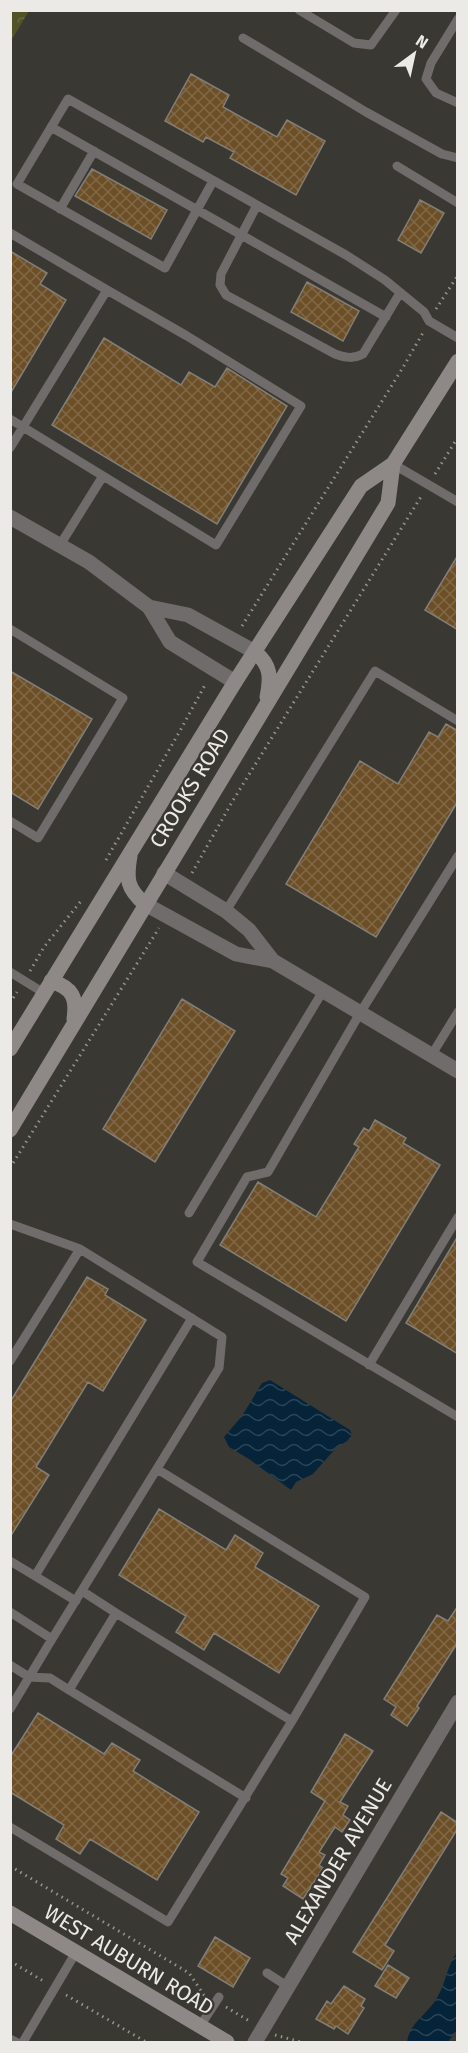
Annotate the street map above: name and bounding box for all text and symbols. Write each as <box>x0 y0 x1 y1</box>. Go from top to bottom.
north arrow <box>384 24 444 84</box>
text: N <box>412 31 432 53</box>
street label: CROOKS ROAD <box>144 723 236 853</box>
street label: ALEXANDER AVENUE <box>278 1773 398 1949</box>
street label: WEST AUBURN ROAD <box>40 1899 218 2021</box>

